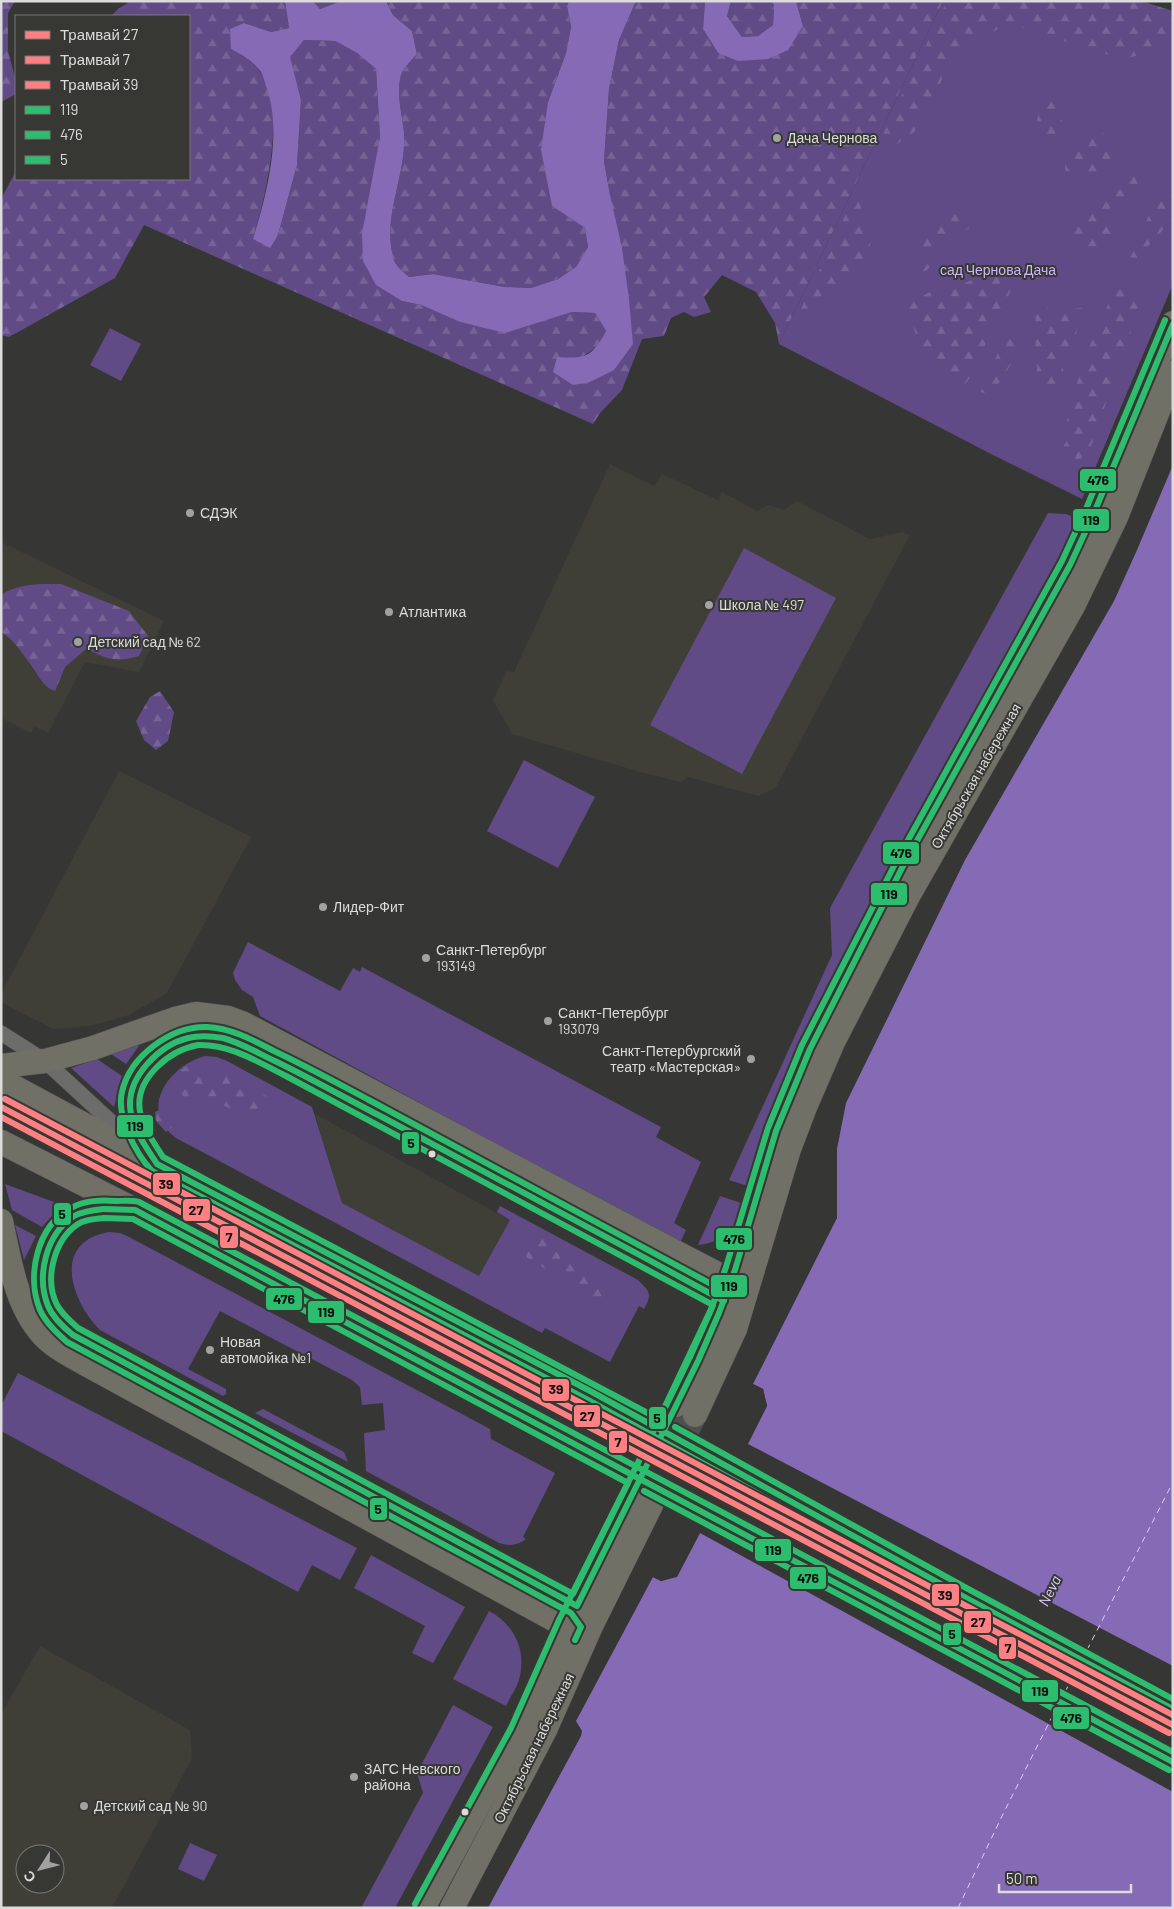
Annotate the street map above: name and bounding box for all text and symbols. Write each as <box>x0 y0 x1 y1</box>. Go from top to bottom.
legend <box>15 15 190 180</box>
text: Трамвай 27 <box>60 25 138 43</box>
text: Трамвай 7 <box>60 50 130 68</box>
text: Трамвай 39 <box>60 75 138 93</box>
text: 119 <box>60 100 78 118</box>
text: 476 <box>60 125 83 143</box>
place label: Дача Чернова <box>787 129 878 146</box>
marker: Дача Чернова <box>771 132 783 144</box>
text: 5 <box>60 150 68 168</box>
park label: сад Чернова Дача <box>940 261 1056 278</box>
line badge: 476 <box>1079 468 1117 492</box>
text: 476 <box>1087 471 1109 488</box>
place label: СДЭК <box>200 504 238 521</box>
marker: СДЭК <box>184 507 196 519</box>
line badge: 119 <box>1072 508 1110 532</box>
text: 119 <box>1082 511 1100 528</box>
place label: Школа № 497 <box>719 596 804 613</box>
marker: Школа № 497 <box>703 599 715 611</box>
place label: Атлантика <box>399 603 466 620</box>
marker: Атлантика <box>383 606 395 618</box>
place label: Детский сад № 62 <box>88 633 201 650</box>
marker: Детский сад № 62 <box>72 636 84 648</box>
street label: Октябрьская набережная <box>927 700 1024 851</box>
line badge: 476 <box>882 841 920 865</box>
text: 476 <box>890 844 912 861</box>
line badge: 119 <box>870 882 908 906</box>
text: 119 <box>880 885 898 902</box>
place label: Лидер-Фит <box>333 898 405 915</box>
marker: Лидер-Фит <box>317 901 329 913</box>
place label: Санкт-Петербург 193149 <box>436 941 547 974</box>
marker: Санкт-Петербург 193149 <box>420 952 432 964</box>
place label: Санкт-Петербург 193079 <box>558 1004 669 1037</box>
marker: Санкт-Петербург 193079 <box>542 1015 554 1027</box>
place label: Санкт-Петербургский театр «Мастерская» <box>602 1042 741 1075</box>
marker: Санкт-Петербургский театр «Мастерская» <box>745 1053 757 1065</box>
line badge: 119 <box>116 1114 154 1138</box>
text: 119 <box>126 1117 144 1134</box>
line badge: 5 <box>401 1131 420 1155</box>
text: 5 <box>407 1134 415 1151</box>
unlabelled marker <box>427 1149 437 1159</box>
line badge: 39 <box>152 1172 181 1196</box>
text: 39 <box>159 1175 174 1192</box>
line badge: 27 <box>182 1198 211 1222</box>
text: 27 <box>189 1201 203 1218</box>
line badge: 5 <box>53 1202 72 1226</box>
text: 5 <box>58 1205 66 1222</box>
line badge: 7 <box>219 1225 239 1249</box>
line badge: 476 <box>715 1227 753 1251</box>
text: 7 <box>226 1228 233 1245</box>
text: 476 <box>723 1230 745 1247</box>
line badge: 119 <box>710 1274 748 1298</box>
text: 119 <box>720 1277 738 1294</box>
line badge: 476 <box>265 1287 303 1311</box>
text: 476 <box>273 1290 295 1307</box>
line badge: 119 <box>307 1300 345 1324</box>
text: 119 <box>317 1303 335 1320</box>
place label: Новая автомойка №1 <box>220 1333 311 1366</box>
marker: Новая автомойка №1 <box>204 1344 216 1356</box>
line badge: 39 <box>541 1378 570 1402</box>
text: 39 <box>549 1380 564 1397</box>
line badge: 27 <box>573 1404 601 1428</box>
line badge: 5 <box>648 1406 667 1430</box>
text: 27 <box>580 1407 594 1424</box>
text: 5 <box>653 1409 661 1426</box>
line badge: 7 <box>608 1430 628 1454</box>
text: 7 <box>615 1433 622 1450</box>
line badge: 5 <box>369 1497 388 1521</box>
text: 5 <box>374 1500 382 1517</box>
line badge: 119 <box>754 1538 792 1562</box>
text: 119 <box>764 1541 782 1558</box>
line badge: 476 <box>789 1566 827 1590</box>
text: 476 <box>797 1569 819 1586</box>
water label: Neva <box>1034 1572 1064 1609</box>
line badge: 39 <box>931 1583 960 1607</box>
text: 39 <box>938 1586 953 1603</box>
line badge: 27 <box>963 1610 992 1634</box>
text: 27 <box>971 1613 985 1630</box>
line badge: 5 <box>942 1622 962 1646</box>
text: 5 <box>948 1625 956 1642</box>
line badge: 7 <box>998 1636 1017 1660</box>
text: 7 <box>1005 1639 1012 1656</box>
street label: Октябрьская набережная <box>490 1670 577 1826</box>
line badge: 119 <box>1021 1679 1059 1703</box>
text: 119 <box>1031 1682 1049 1699</box>
line badge: 476 <box>1052 1706 1090 1730</box>
text: 476 <box>1060 1709 1082 1726</box>
place label: ЗАГС Невского района <box>364 1760 461 1793</box>
marker: ЗАГС Невского района <box>348 1771 360 1783</box>
place label: Детский сад № 90 <box>94 1797 207 1814</box>
marker: Детский сад № 90 <box>78 1800 90 1812</box>
unlabelled marker <box>460 1807 470 1817</box>
north arrow <box>15 1844 65 1894</box>
scale bar <box>999 1862 1132 1894</box>
text: С <box>19 1868 39 1886</box>
text: 50 m <box>1006 1869 1038 1887</box>

